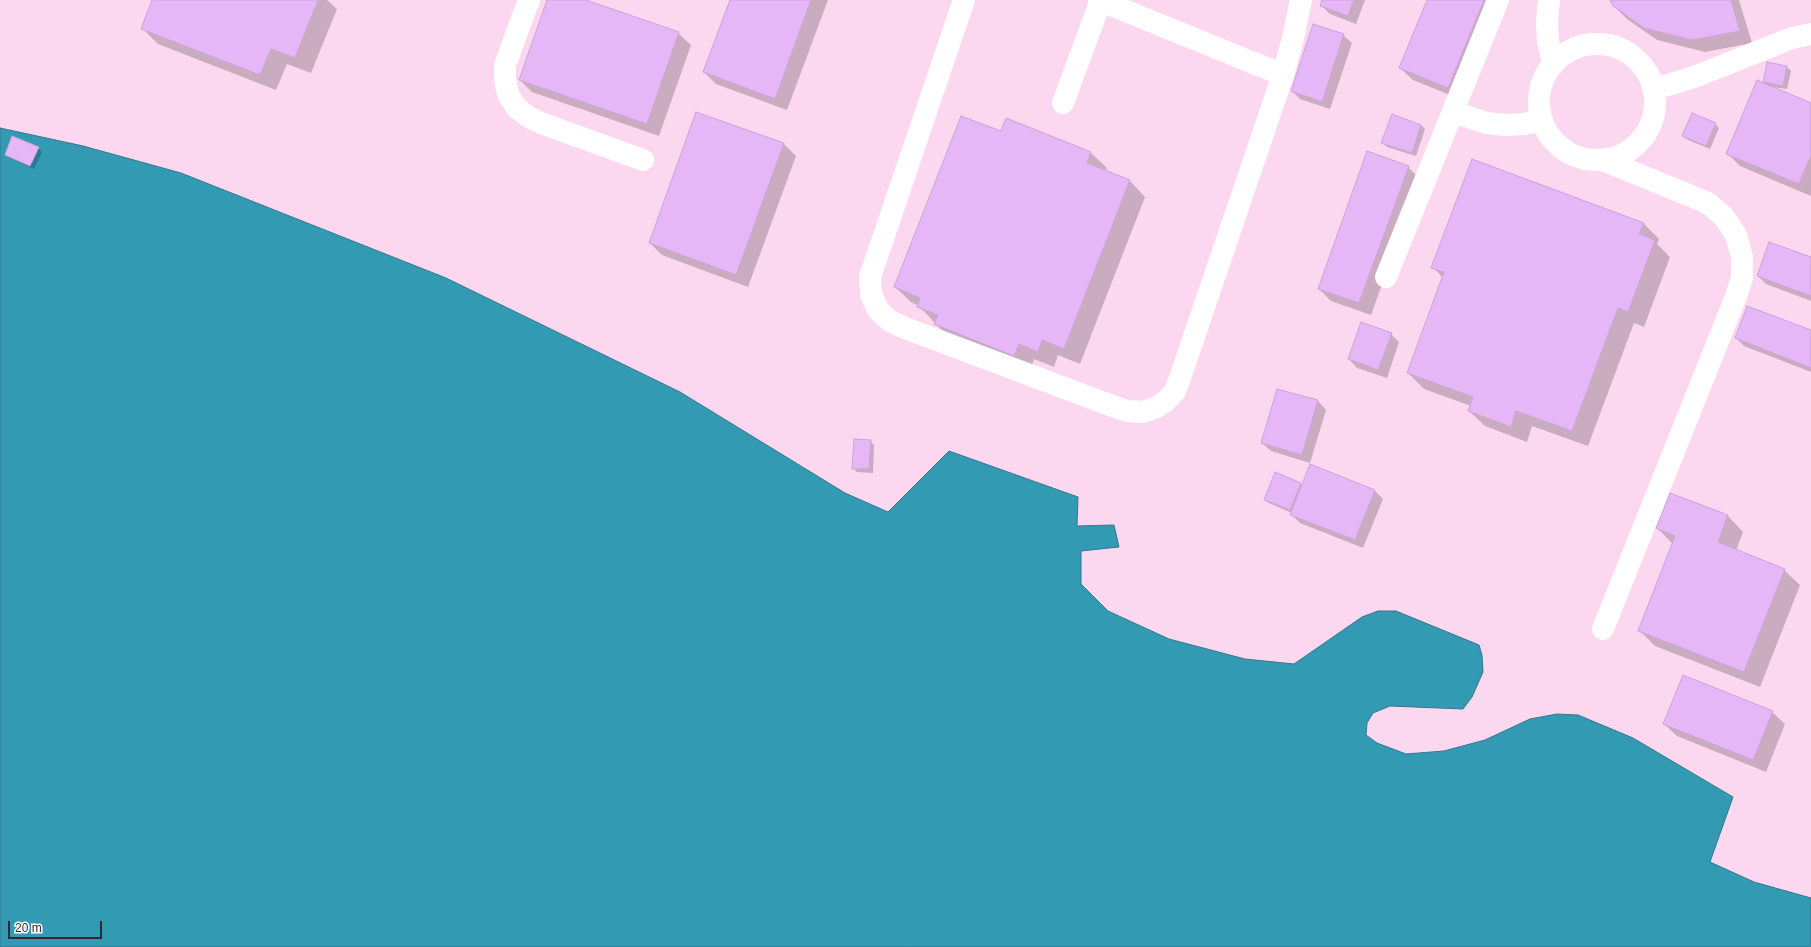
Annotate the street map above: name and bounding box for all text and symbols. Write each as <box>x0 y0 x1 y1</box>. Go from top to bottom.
scale bar <box>10 913 104 939</box>
text: 20 m <box>15 921 42 935</box>

